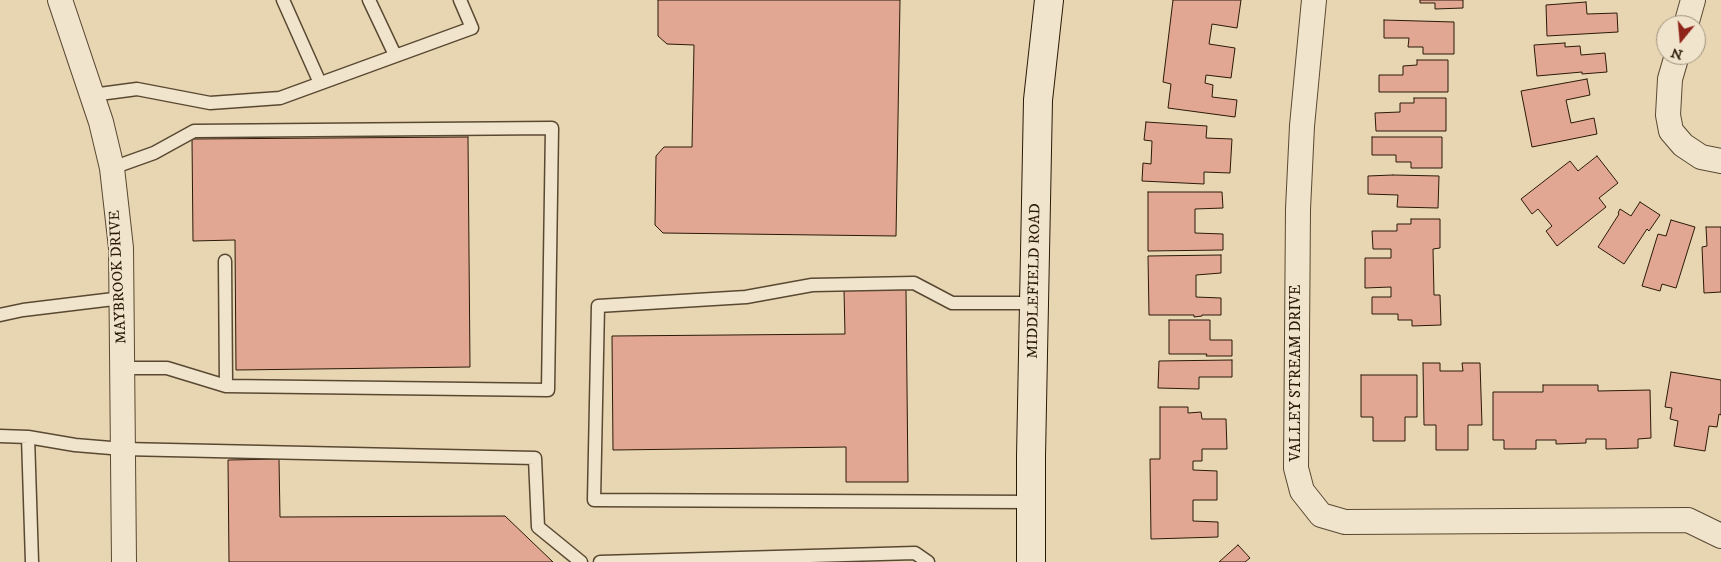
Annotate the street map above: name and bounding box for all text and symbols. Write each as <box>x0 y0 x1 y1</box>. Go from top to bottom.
north arrow <box>1656 15 1706 65</box>
text: N <box>1669 43 1685 64</box>
street label: MIDDLEFIELD ROAD <box>1025 203 1045 359</box>
street label: MAYBROOK DRIVE <box>107 210 131 344</box>
street label: VALLEY STREAM DRIVE <box>1288 285 1306 461</box>

